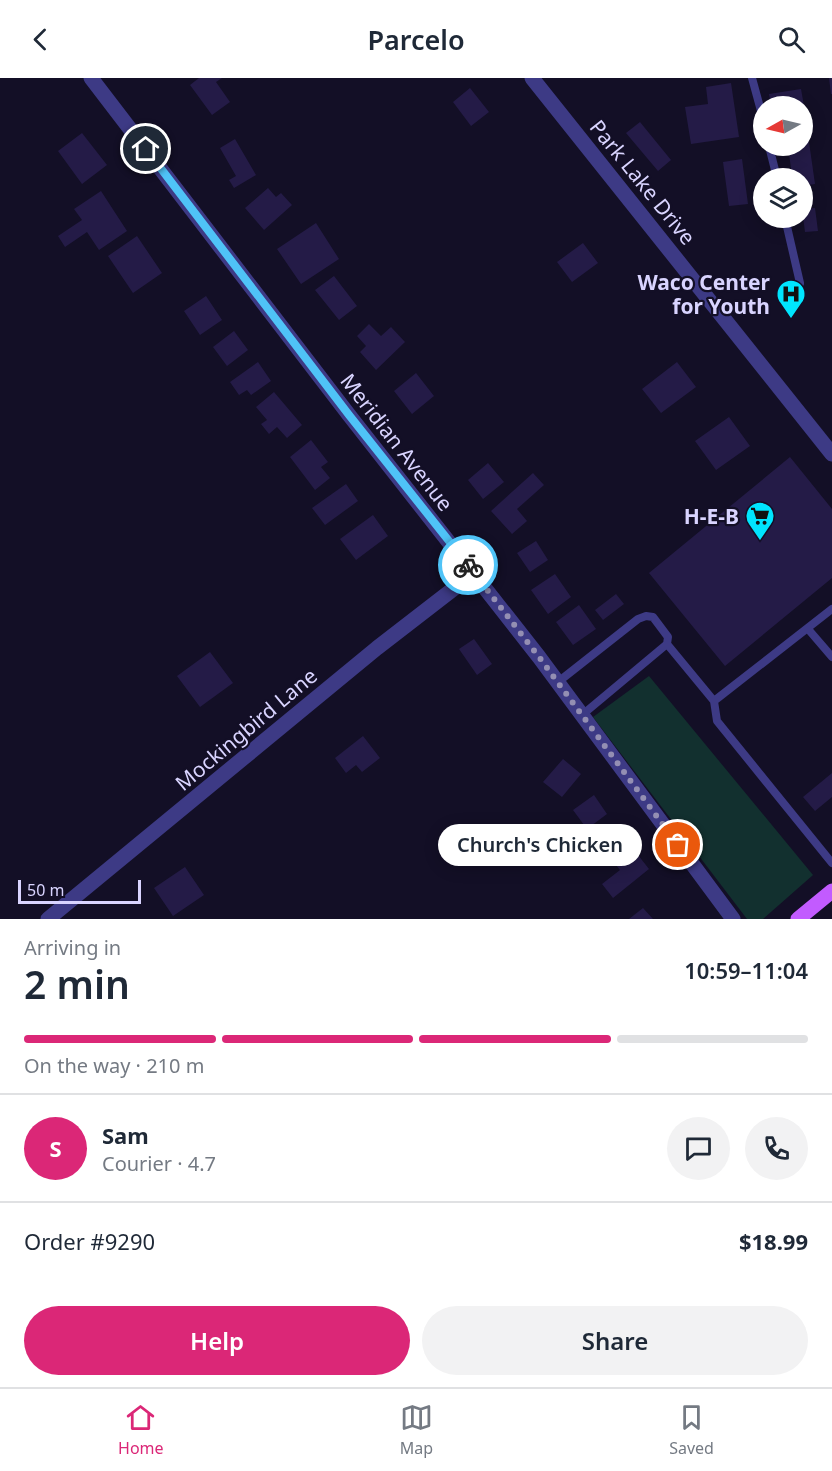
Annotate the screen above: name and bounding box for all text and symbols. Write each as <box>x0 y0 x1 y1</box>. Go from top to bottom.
text: Parcelo <box>367 21 465 58</box>
icon: back <box>24 23 57 56</box>
icon: search <box>775 23 808 56</box>
north arrow <box>753 96 813 156</box>
map controls <box>753 96 813 228</box>
street label: Park Lake Drive <box>584 114 702 250</box>
pin <box>120 123 171 174</box>
icon: home <box>129 132 162 165</box>
button: layers <box>753 168 813 228</box>
place label: Waco Center for Youth <box>637 268 771 320</box>
hospital icon: Waco Center for Youth <box>775 278 807 320</box>
street label: Meridian Avenue <box>334 367 460 517</box>
supermarket icon: H-E-B <box>744 500 776 542</box>
place label: H-E-B <box>684 502 739 530</box>
courier <box>438 535 498 595</box>
icon: bike <box>452 549 485 582</box>
street label: Mockingbird Lane <box>169 661 323 797</box>
pin <box>652 819 703 870</box>
callout: Church's Chicken <box>438 824 642 866</box>
icon: bag <box>661 828 694 861</box>
text: Church's Chicken <box>457 831 623 858</box>
scale bar <box>18 877 141 904</box>
text: 50 m <box>27 879 64 901</box>
text: Arriving in <box>24 934 121 961</box>
text: 10:59–11:04 <box>684 955 808 985</box>
text: 2 min <box>24 957 130 1010</box>
text: On the way · 210 m <box>24 1052 204 1079</box>
button: chat <box>667 1117 730 1180</box>
button: phone <box>745 1117 808 1180</box>
text: Sam <box>102 1120 149 1150</box>
text: S <box>49 1133 62 1163</box>
text: Courier · 4.7 <box>102 1150 216 1177</box>
text: Order #9290 <box>24 1226 155 1256</box>
text: $18.99 <box>739 1226 808 1256</box>
button: Help <box>24 1306 410 1375</box>
button: Share <box>422 1306 808 1375</box>
tab: Home <box>118 1401 164 1459</box>
tab: Map <box>400 1401 433 1459</box>
tab: Saved <box>669 1401 714 1459</box>

